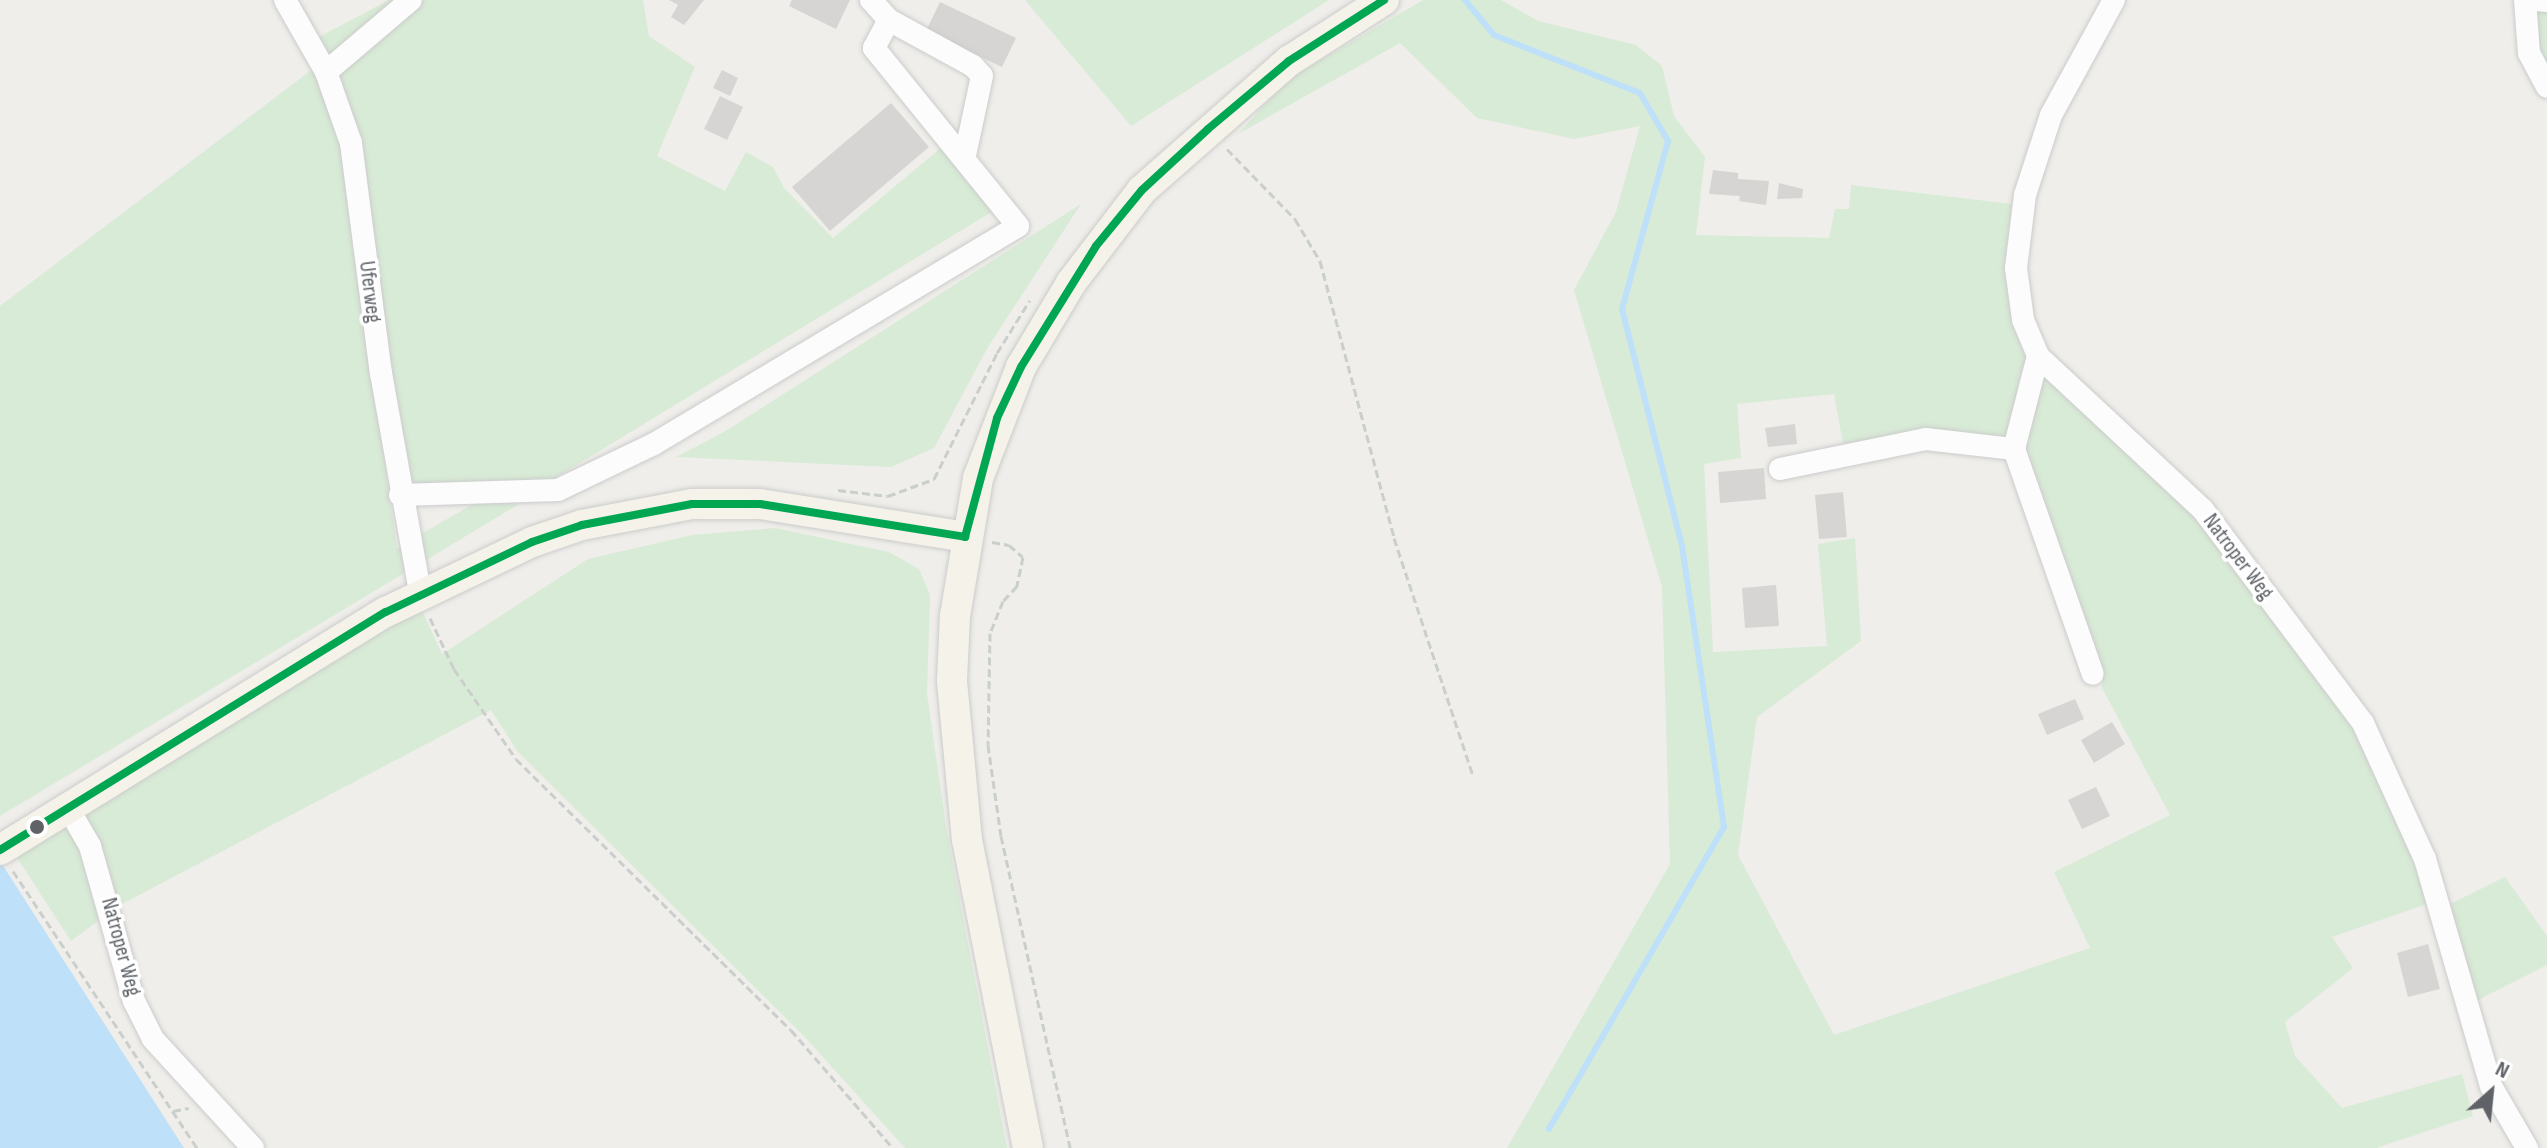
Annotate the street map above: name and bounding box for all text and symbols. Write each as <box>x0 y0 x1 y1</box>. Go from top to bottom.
street label: Uferweg <box>353 260 387 324</box>
street label: Natroper Weg <box>2197 509 2279 605</box>
unlabelled marker <box>29 819 45 835</box>
street label: Natroper Weg <box>95 895 147 999</box>
north arrow <box>2451 1052 2531 1132</box>
text: N <box>2491 1055 2513 1085</box>

